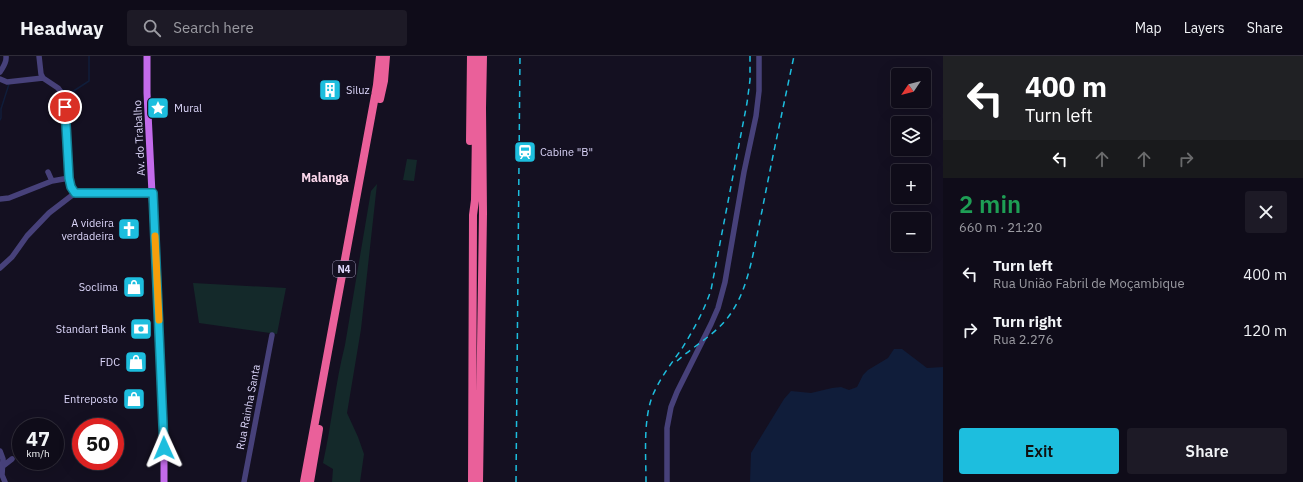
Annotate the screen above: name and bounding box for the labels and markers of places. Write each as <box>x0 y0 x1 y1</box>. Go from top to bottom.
building icon: Siluz <box>317 77 343 103</box>
place label: Siluz <box>346 83 370 97</box>
pin <box>48 90 82 124</box>
place icon: Mural <box>145 95 171 121</box>
place label: Mural <box>174 101 202 115</box>
station icon: Cabine "B" <box>512 139 538 165</box>
place label: Cabine "B" <box>540 145 593 159</box>
place label: A videira verdadeira <box>61 216 114 243</box>
church icon: A videira verdadeira <box>116 216 142 242</box>
shop icon: Soclima <box>121 274 147 300</box>
place label: Soclima <box>79 280 118 294</box>
bank icon: Standart Bank <box>128 316 154 342</box>
place label: Standart Bank <box>56 322 126 336</box>
shop icon: FDC <box>123 349 149 375</box>
place label: FDC <box>100 355 120 369</box>
shop icon: Entreposto <box>121 386 147 412</box>
place label: Entreposto <box>64 392 118 406</box>

